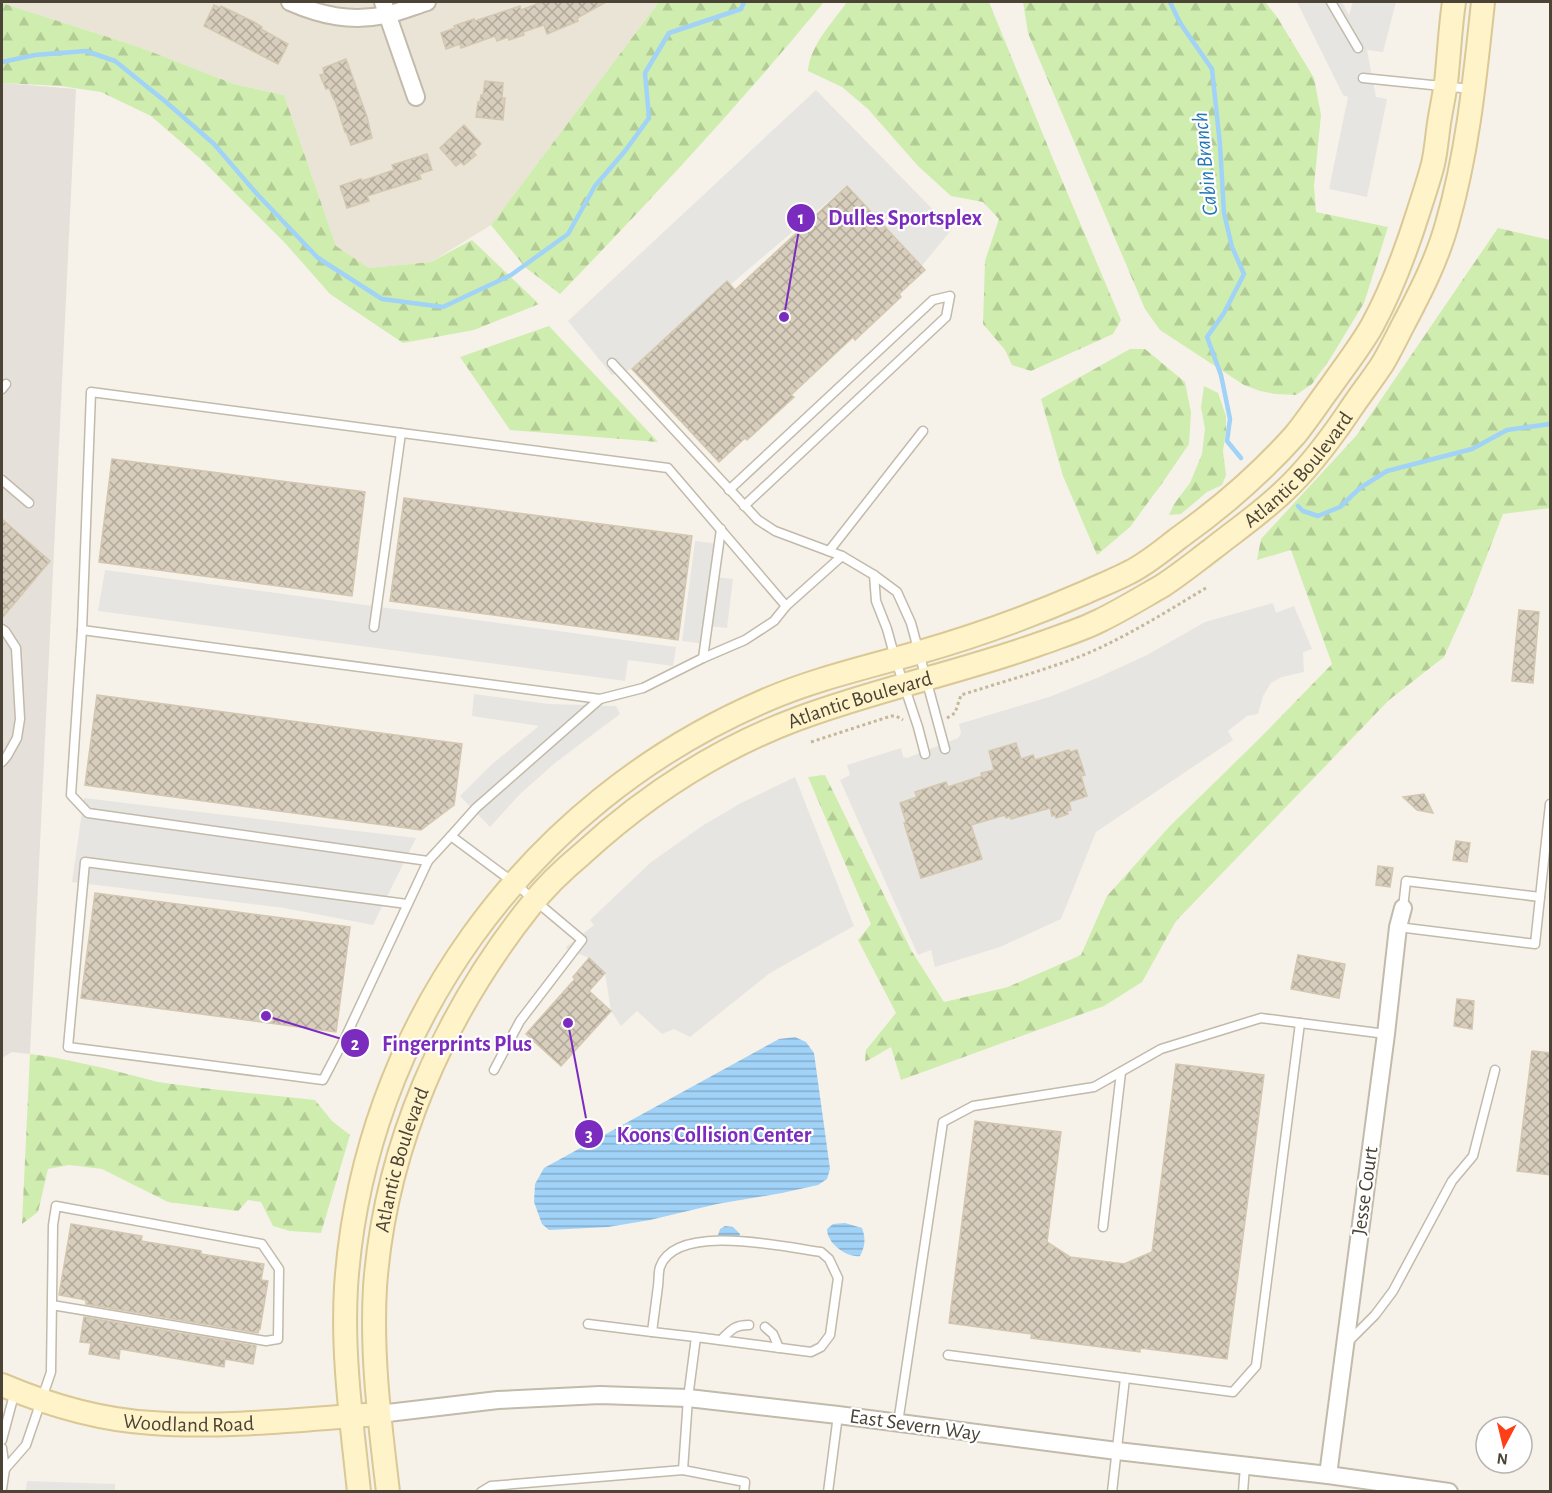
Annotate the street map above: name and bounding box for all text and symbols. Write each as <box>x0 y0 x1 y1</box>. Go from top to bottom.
water label: Cabin Branch <box>1189 111 1221 217</box>
callout: Dulles Sportsplex <box>786 198 994 238</box>
text: Dulles Sportsplex <box>828 207 982 229</box>
text: 1 <box>798 210 804 228</box>
street label: Atlantic Boulevard <box>1240 408 1356 531</box>
street label: Atlantic Boulevard <box>785 667 934 732</box>
callout: Fingerprints Plus <box>340 1023 544 1063</box>
text: Fingerprints Plus <box>382 1033 532 1055</box>
text: 2 <box>351 1036 360 1054</box>
street label: Atlantic Boulevard <box>371 1084 432 1234</box>
callout: Koons Collision Center <box>574 1114 823 1154</box>
text: Koons Collision Center <box>617 1124 812 1146</box>
text: 3 <box>585 1127 593 1145</box>
street label: Jesse Court <box>1348 1145 1382 1237</box>
street label: East Severn Way <box>848 1405 982 1445</box>
street label: Woodland Road <box>122 1410 255 1435</box>
north arrow <box>1474 1415 1534 1475</box>
text: N <box>1496 1450 1509 1468</box>

